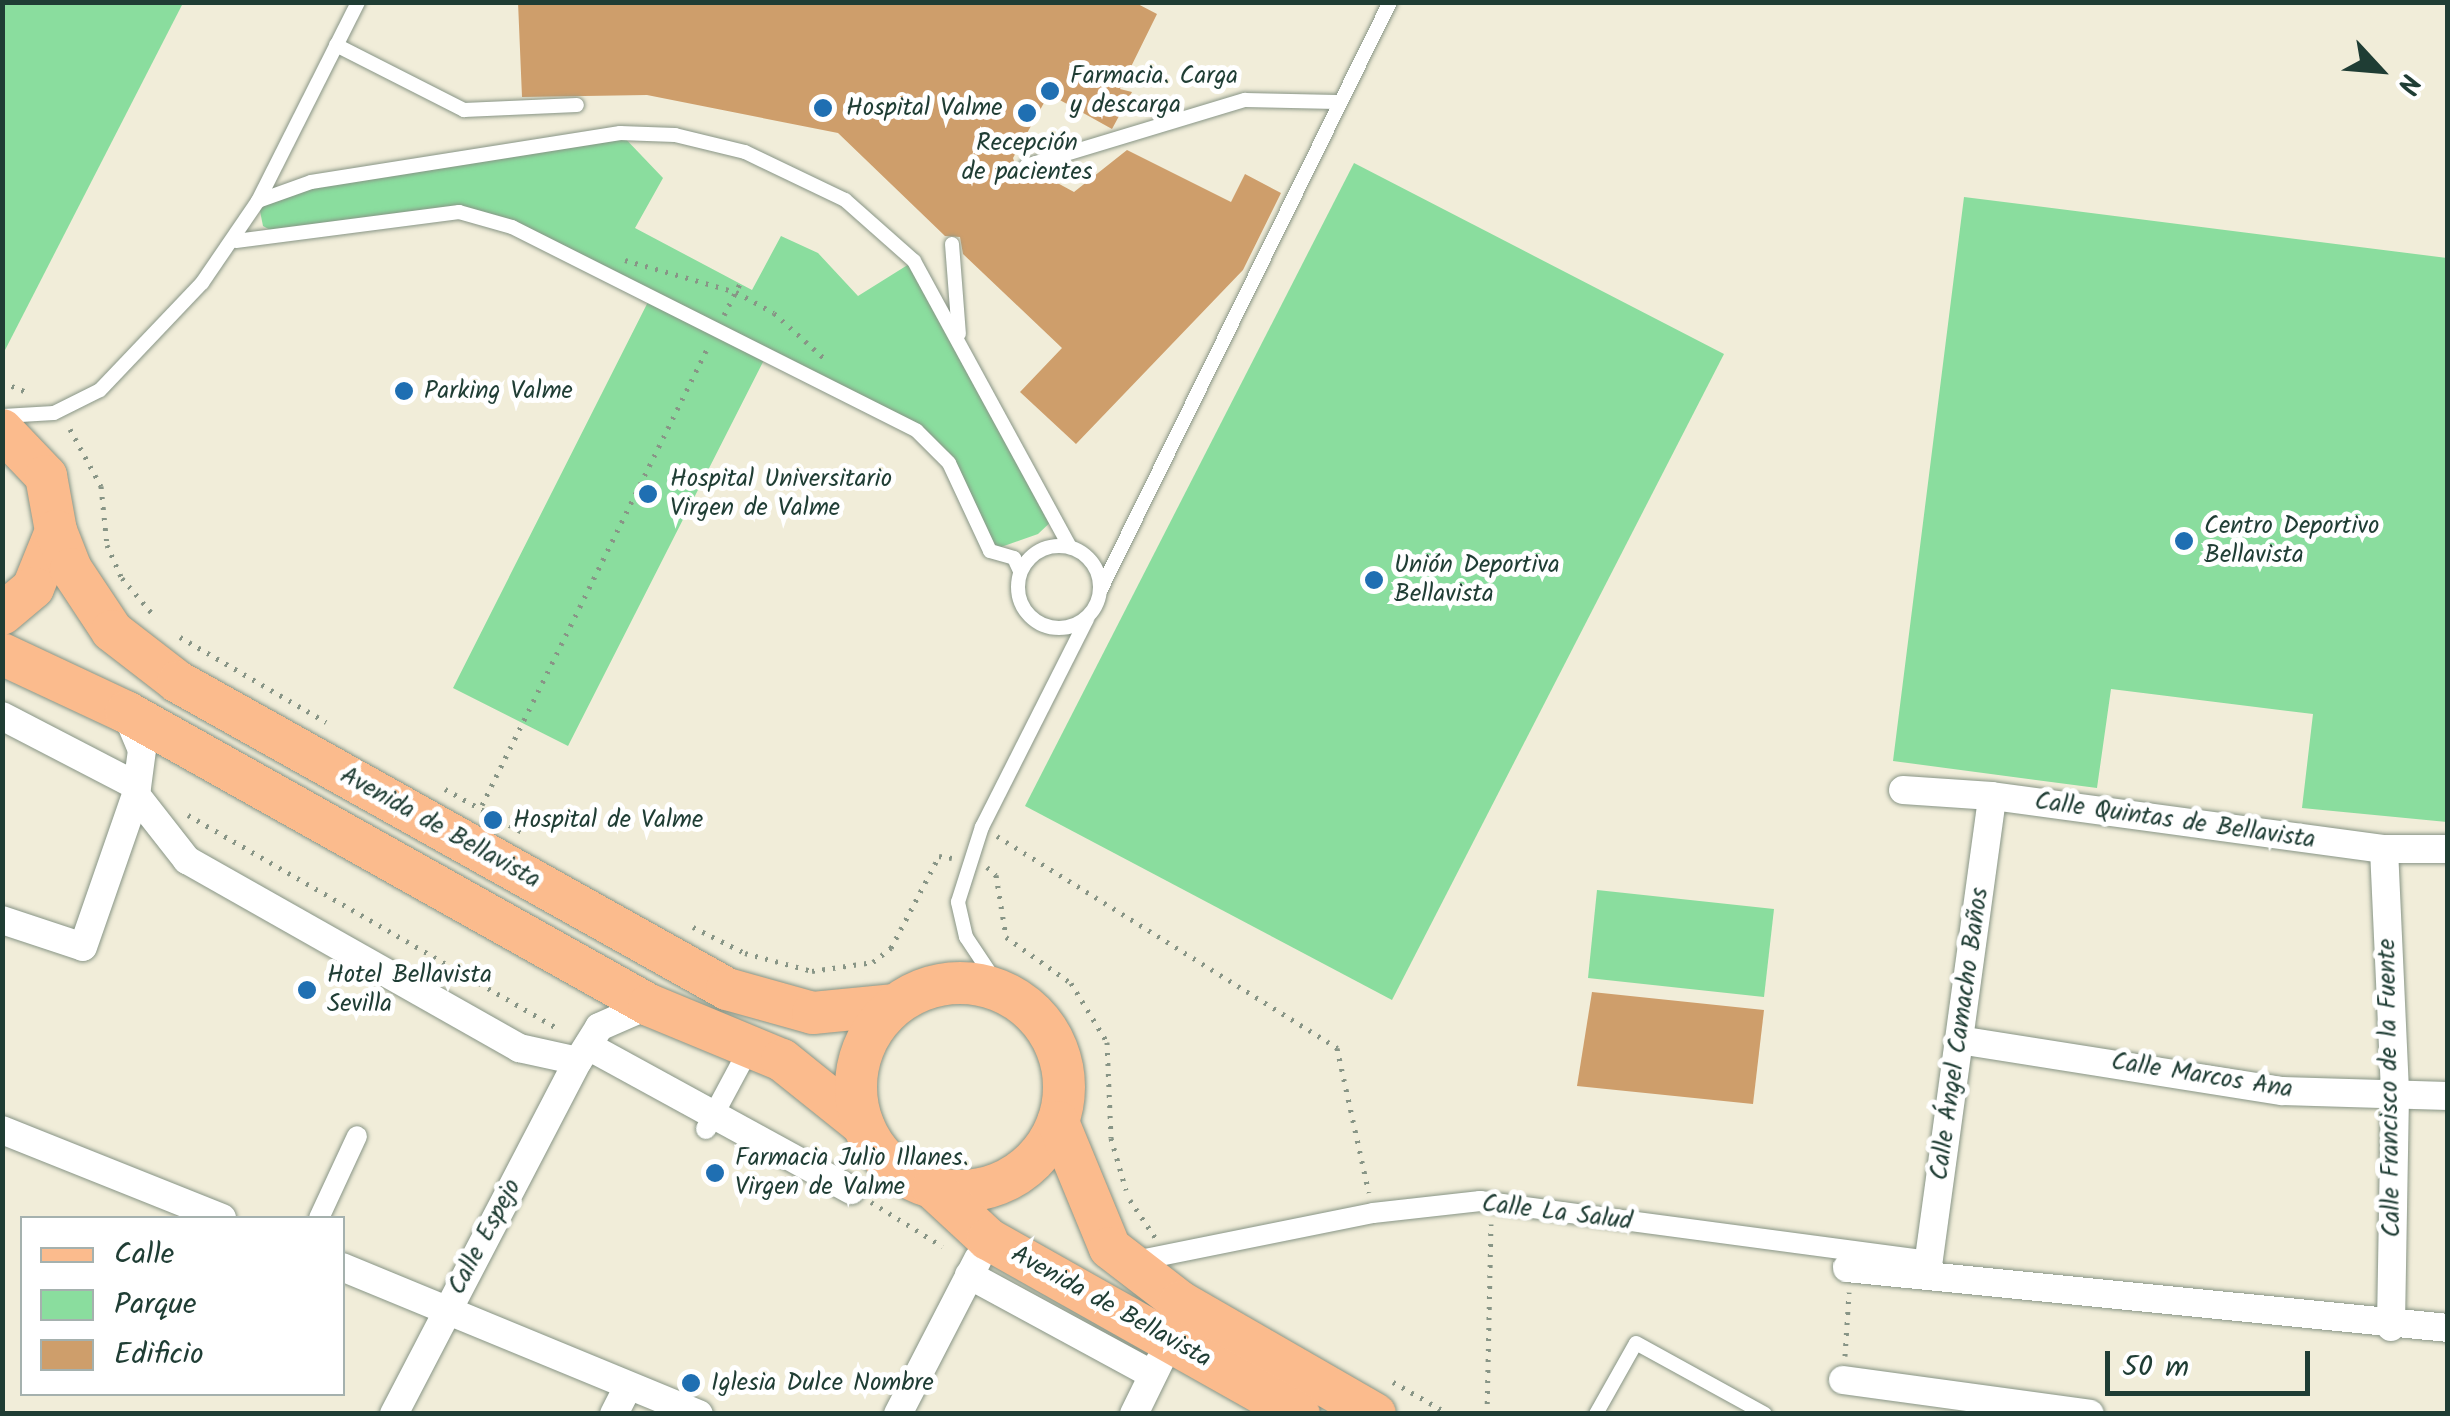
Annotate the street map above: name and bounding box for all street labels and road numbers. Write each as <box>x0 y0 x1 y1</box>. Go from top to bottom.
street label: Avenida de Bellavista <box>335 761 545 895</box>
street label: Calle Quintas de Bellavista <box>2033 786 2317 856</box>
street label: Calle Ángel Camacho Baños <box>1925 886 1995 1182</box>
street label: Calle Francisco de la Fuente <box>2372 938 2408 1238</box>
street label: Calle Marcos Ana <box>2109 1047 2295 1105</box>
street label: Calle Espejo <box>442 1174 528 1300</box>
street label: Calle La Salud <box>1480 1189 1634 1237</box>
street label: Avenida de Bellavista <box>1006 1240 1216 1374</box>

